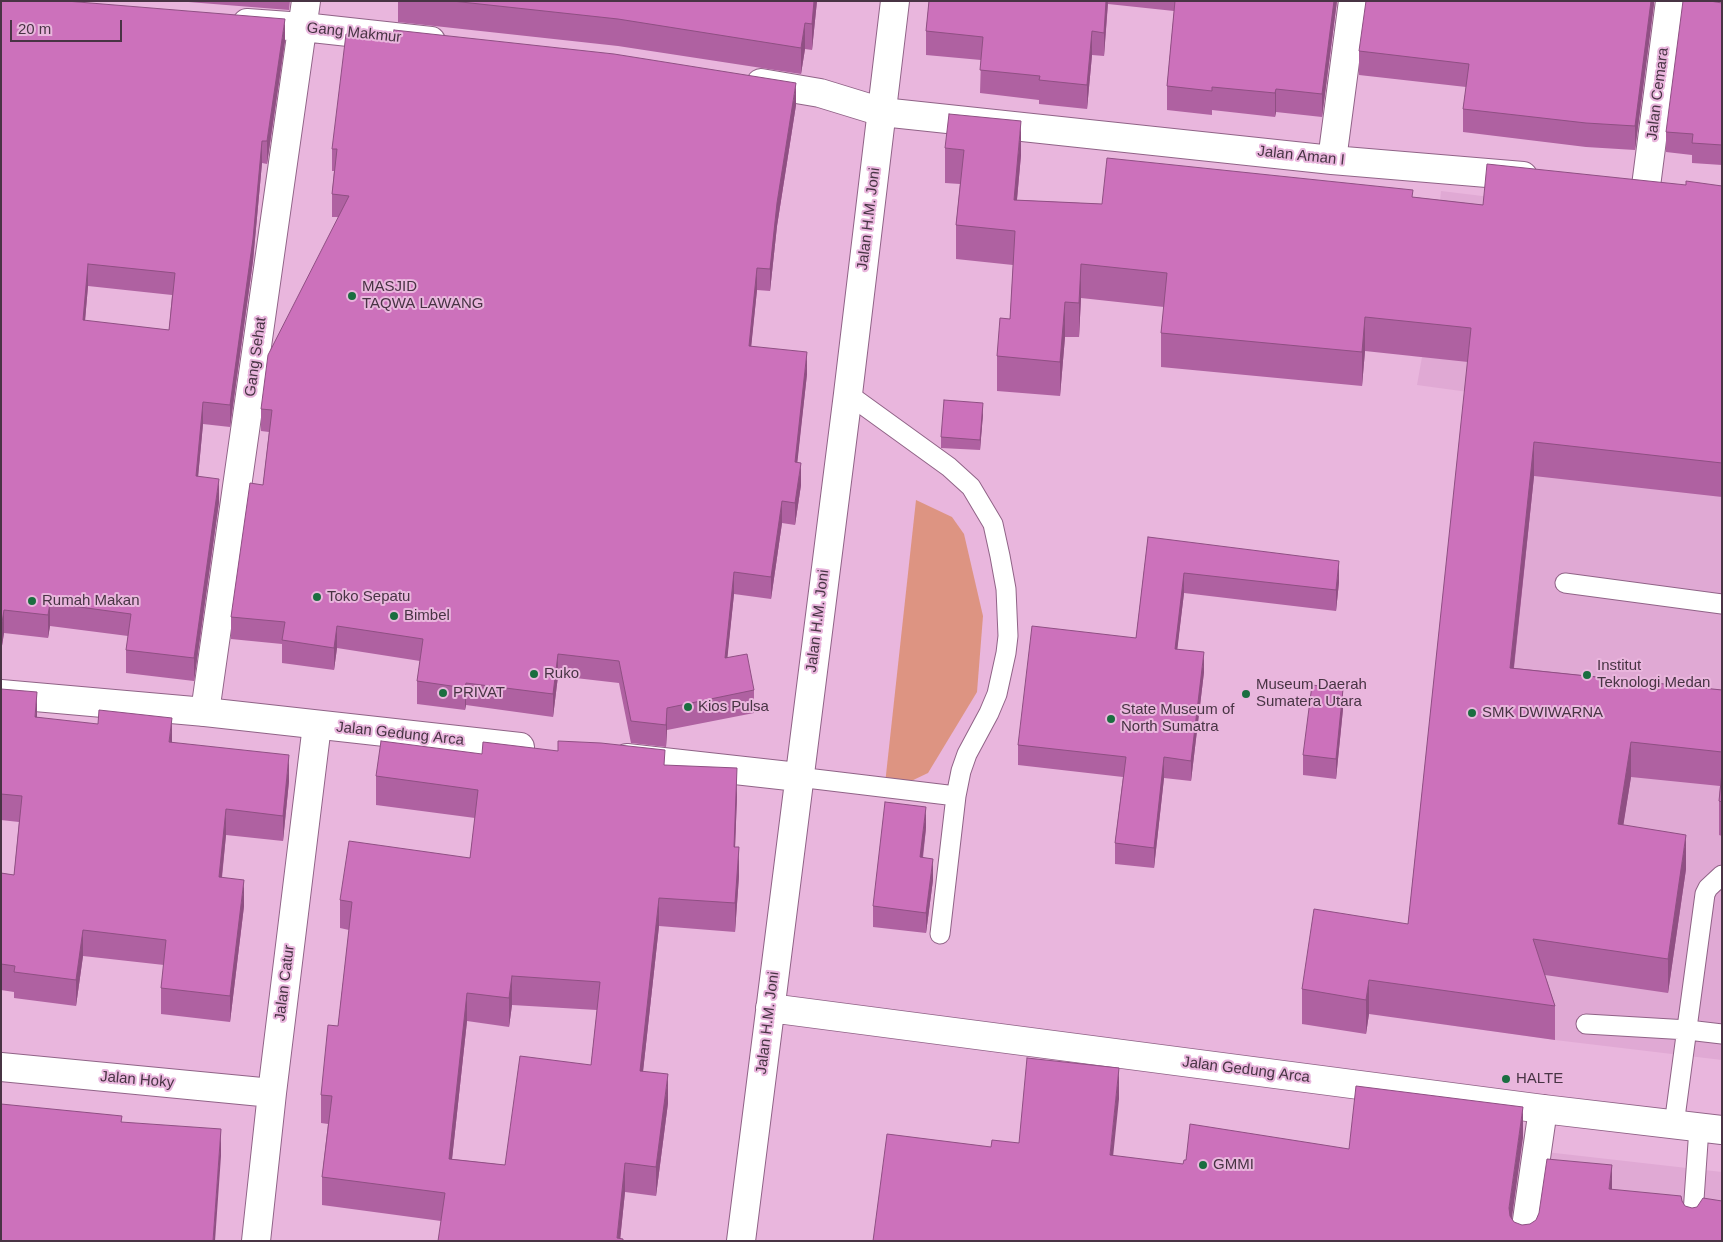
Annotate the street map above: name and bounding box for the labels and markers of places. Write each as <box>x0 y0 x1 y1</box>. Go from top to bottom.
place label: MASJID TAQWA LAWANG <box>362 278 483 313</box>
marker: MASJID TAQWA LAWANG <box>346 290 358 302</box>
place label: Toko Sepatu <box>327 588 410 606</box>
marker: Toko Sepatu <box>311 591 323 603</box>
place label: Rumah Makan <box>42 592 140 610</box>
marker: Rumah Makan <box>26 595 38 607</box>
place label: Bimbel <box>404 607 450 625</box>
marker: Bimbel <box>388 610 400 622</box>
place label: Institut Teknologi Medan <box>1597 657 1710 692</box>
place label: Ruko <box>544 665 579 683</box>
marker: Ruko <box>528 668 540 680</box>
marker: Institut Teknologi Medan <box>1581 669 1593 681</box>
place label: Museum Daerah Sumatera Utara <box>1256 676 1367 711</box>
place label: PRIVAT <box>453 684 505 702</box>
marker: PRIVAT <box>437 687 449 699</box>
marker: Museum Daerah Sumatera Utara <box>1240 688 1252 700</box>
place label: Kios Pulsa <box>698 698 769 716</box>
marker: Kios Pulsa <box>682 701 694 713</box>
place label: State Museum of North Sumatra <box>1121 701 1234 736</box>
place label: SMK DWIWARNA <box>1482 704 1603 722</box>
marker: SMK DWIWARNA <box>1466 707 1478 719</box>
marker: State Museum of North Sumatra <box>1105 713 1117 725</box>
place label: HALTE <box>1516 1070 1563 1088</box>
marker: HALTE <box>1500 1073 1512 1085</box>
place label: GMMI <box>1213 1156 1254 1174</box>
marker: GMMI <box>1197 1159 1209 1171</box>

